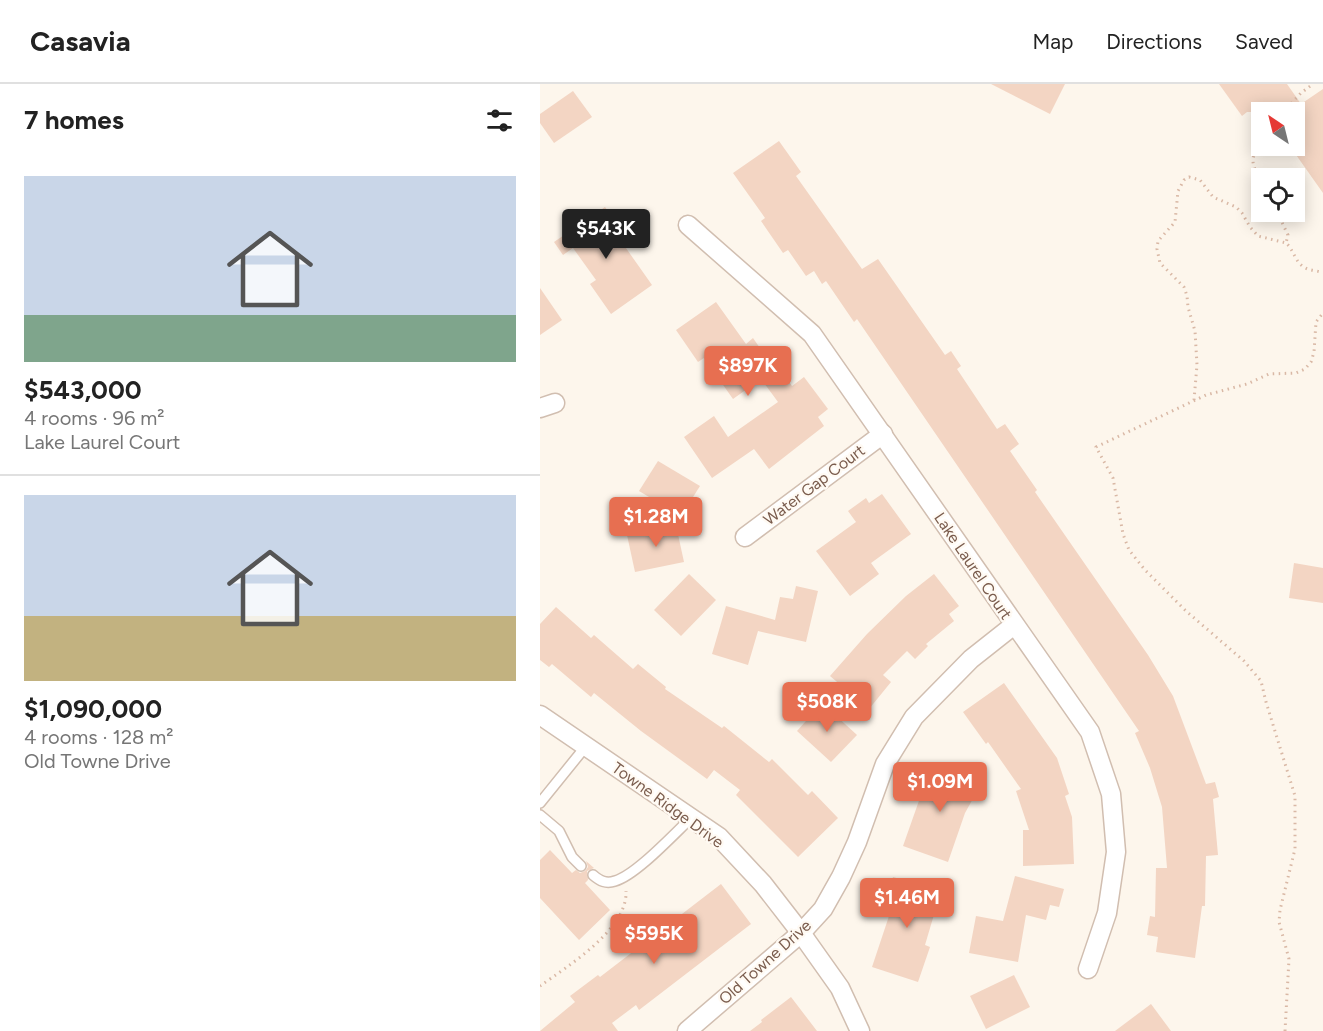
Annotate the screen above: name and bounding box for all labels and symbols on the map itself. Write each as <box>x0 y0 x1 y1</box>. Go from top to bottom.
north arrow <box>1251 102 1305 156</box>
pin: $543K <box>564 209 648 260</box>
pin: $897K <box>706 346 790 397</box>
street label: Water Gap Court <box>760 441 868 529</box>
pin: $1.28M <box>607 497 705 548</box>
street label: Lake Laurel Court <box>930 509 1016 623</box>
pin: $508K <box>785 682 869 733</box>
street label: Towne Ridge Drive <box>609 758 728 852</box>
pin: $1.09M <box>891 762 989 813</box>
pin: $1.46M <box>858 878 956 929</box>
pin: $595K <box>612 914 696 965</box>
street label: Old Towne Drive <box>715 916 815 1008</box>

